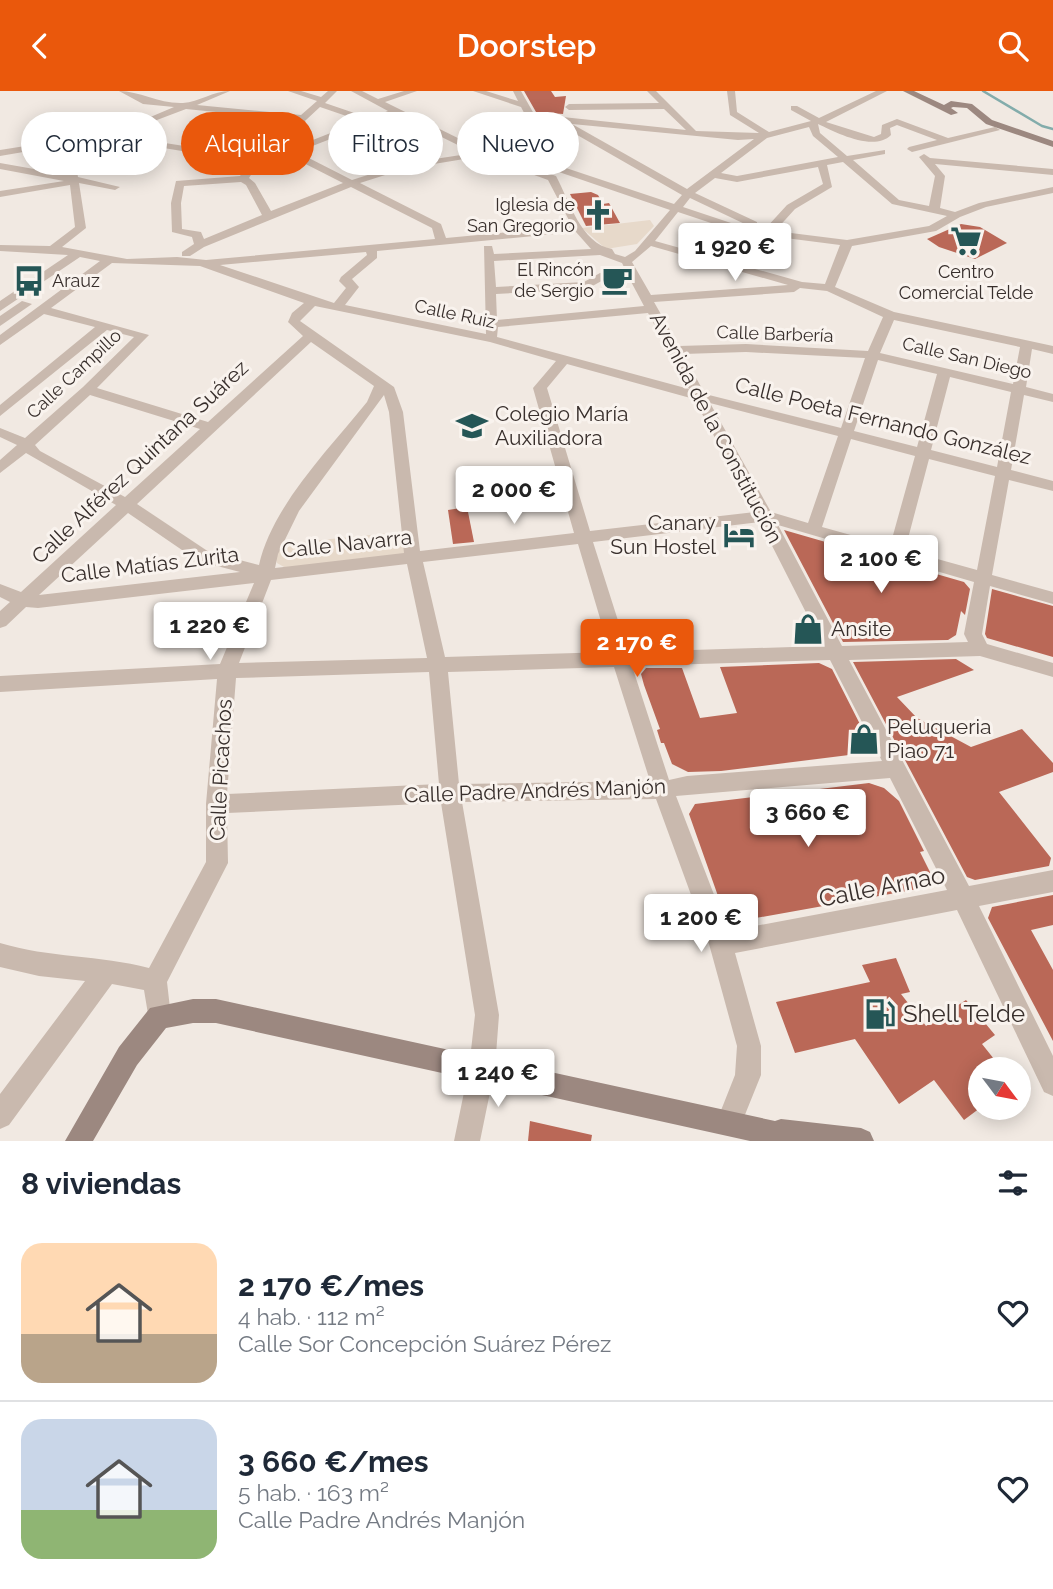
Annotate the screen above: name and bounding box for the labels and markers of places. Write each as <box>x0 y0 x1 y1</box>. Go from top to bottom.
place label: Iglesia de San Gregorio <box>467 194 575 236</box>
church icon: Iglesia de San Gregorio <box>581 198 615 232</box>
pin: 1 920 € <box>670 223 800 283</box>
supermarket icon: Centro Comercial Telde <box>949 224 983 258</box>
place label: El Rincón de Sergio <box>514 259 594 301</box>
place label: Centro Comercial Telde <box>899 261 1034 303</box>
cafe icon: El Rincón de Sergio <box>600 263 634 297</box>
bus stop icon: Arauz <box>12 264 46 298</box>
place label: Arauz <box>52 270 100 291</box>
place label: Colegio María Auxiliadora <box>495 401 629 450</box>
school or university icon: Colegio María Auxiliadora <box>455 409 489 443</box>
pin: 2 000 € <box>449 467 579 526</box>
place label: Canary Sun Hostel <box>610 510 716 559</box>
hotel icon: Canary Sun Hostel <box>722 518 756 552</box>
pin: 2 100 € <box>816 535 946 595</box>
pin: 1 220 € <box>145 603 275 662</box>
shop icon: Ansite <box>791 612 825 646</box>
place label: Ansite <box>831 616 891 641</box>
pin: 2 170 € <box>572 619 702 679</box>
place label: Peluqueria Piao 71 <box>887 714 992 763</box>
shop icon: Peluqueria Piao 71 <box>847 722 881 756</box>
pin: 3 660 € <box>743 789 873 849</box>
pin: 1 200 € <box>636 895 766 954</box>
fuel station icon: Shell Telde <box>863 997 897 1031</box>
place label: Shell Telde <box>903 999 1025 1028</box>
pin: 1 240 € <box>433 1049 563 1109</box>

